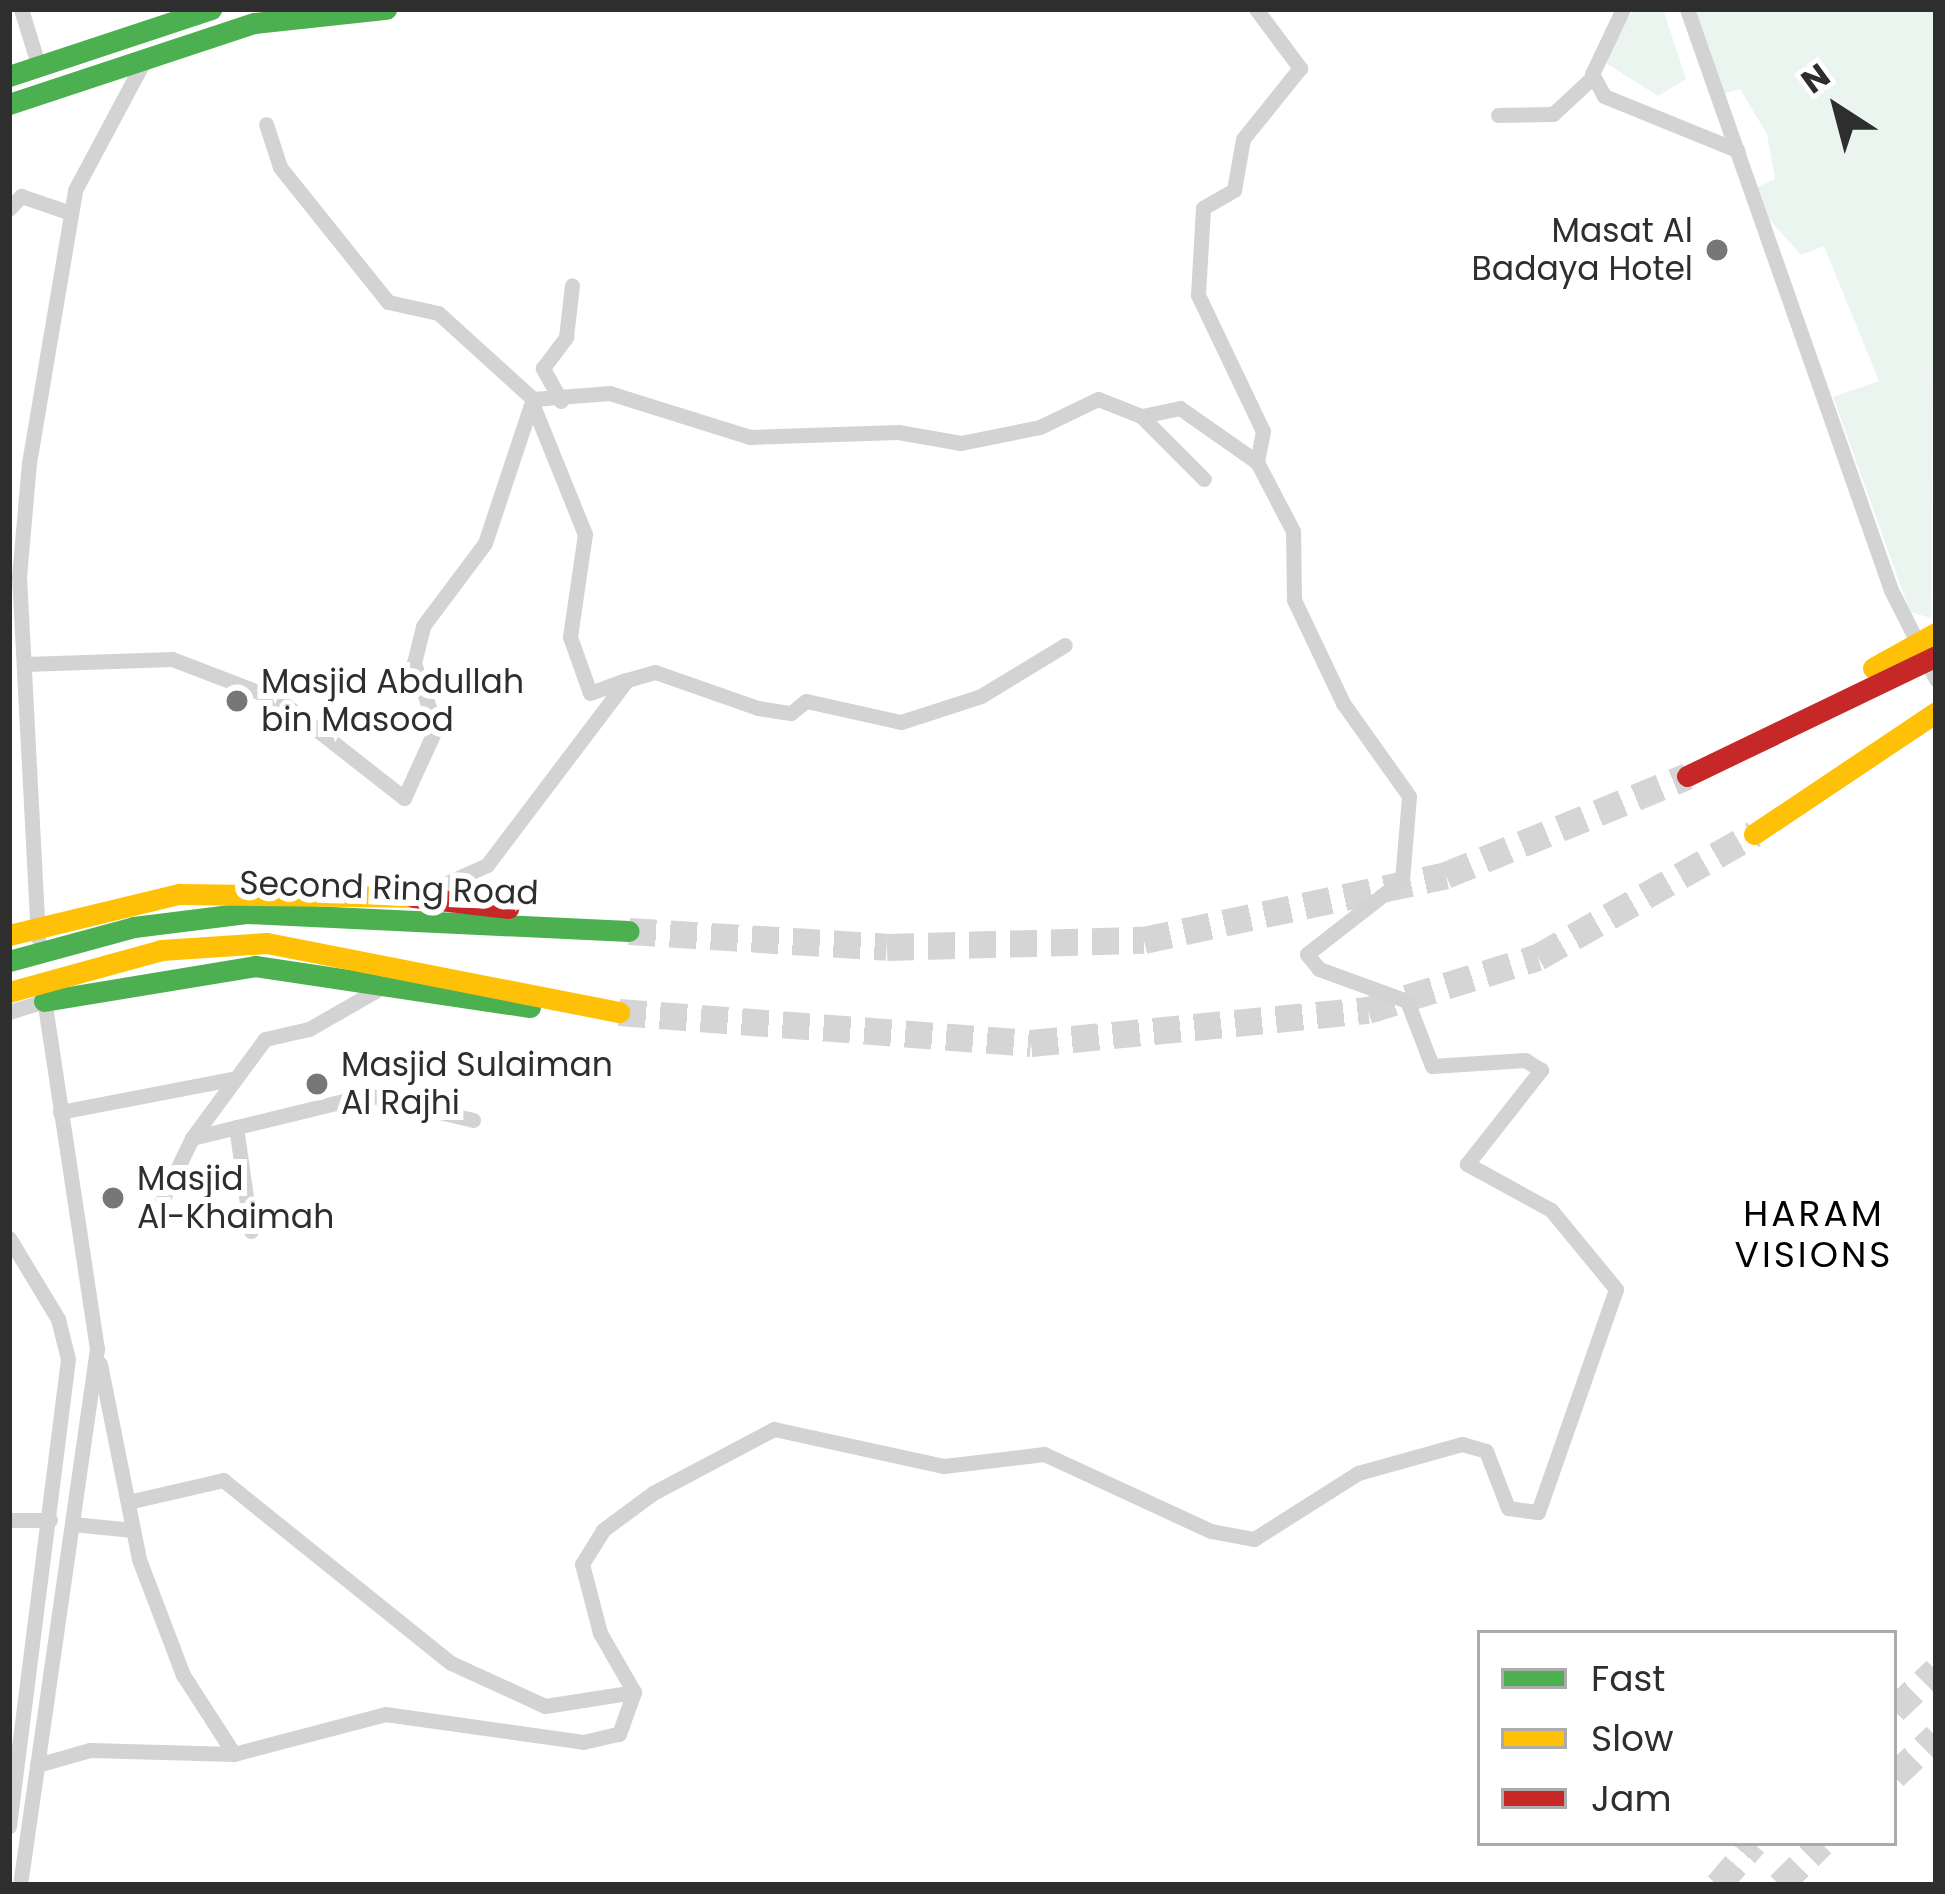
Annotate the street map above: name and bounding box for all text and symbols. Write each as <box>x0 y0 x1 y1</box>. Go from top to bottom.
north arrow <box>1777 48 1897 168</box>
text: N <box>1792 52 1839 105</box>
place label: Masat Al Badaya Hotel <box>1472 211 1693 289</box>
marker: Masat Al Badaya Hotel <box>1704 237 1730 263</box>
place label: Masjid Abdullah bin Masood <box>261 662 524 740</box>
marker: Masjid Abdullah bin Masood <box>224 688 250 714</box>
street label: Second Ring Road <box>239 863 539 913</box>
place label: Masjid Sulaiman Al Rajhi <box>341 1045 613 1123</box>
marker: Masjid Sulaiman Al Rajhi <box>304 1071 330 1097</box>
place label: Masjid Al-Khaimah <box>137 1159 334 1237</box>
marker: Masjid Al-Khaimah <box>100 1185 126 1211</box>
district label: HARAM VISIONS <box>1735 1191 1893 1276</box>
legend <box>1477 1630 1897 1846</box>
text: Fast <box>1591 1653 1665 1704</box>
text: Slow <box>1591 1713 1674 1764</box>
text: Jam <box>1591 1773 1672 1824</box>

